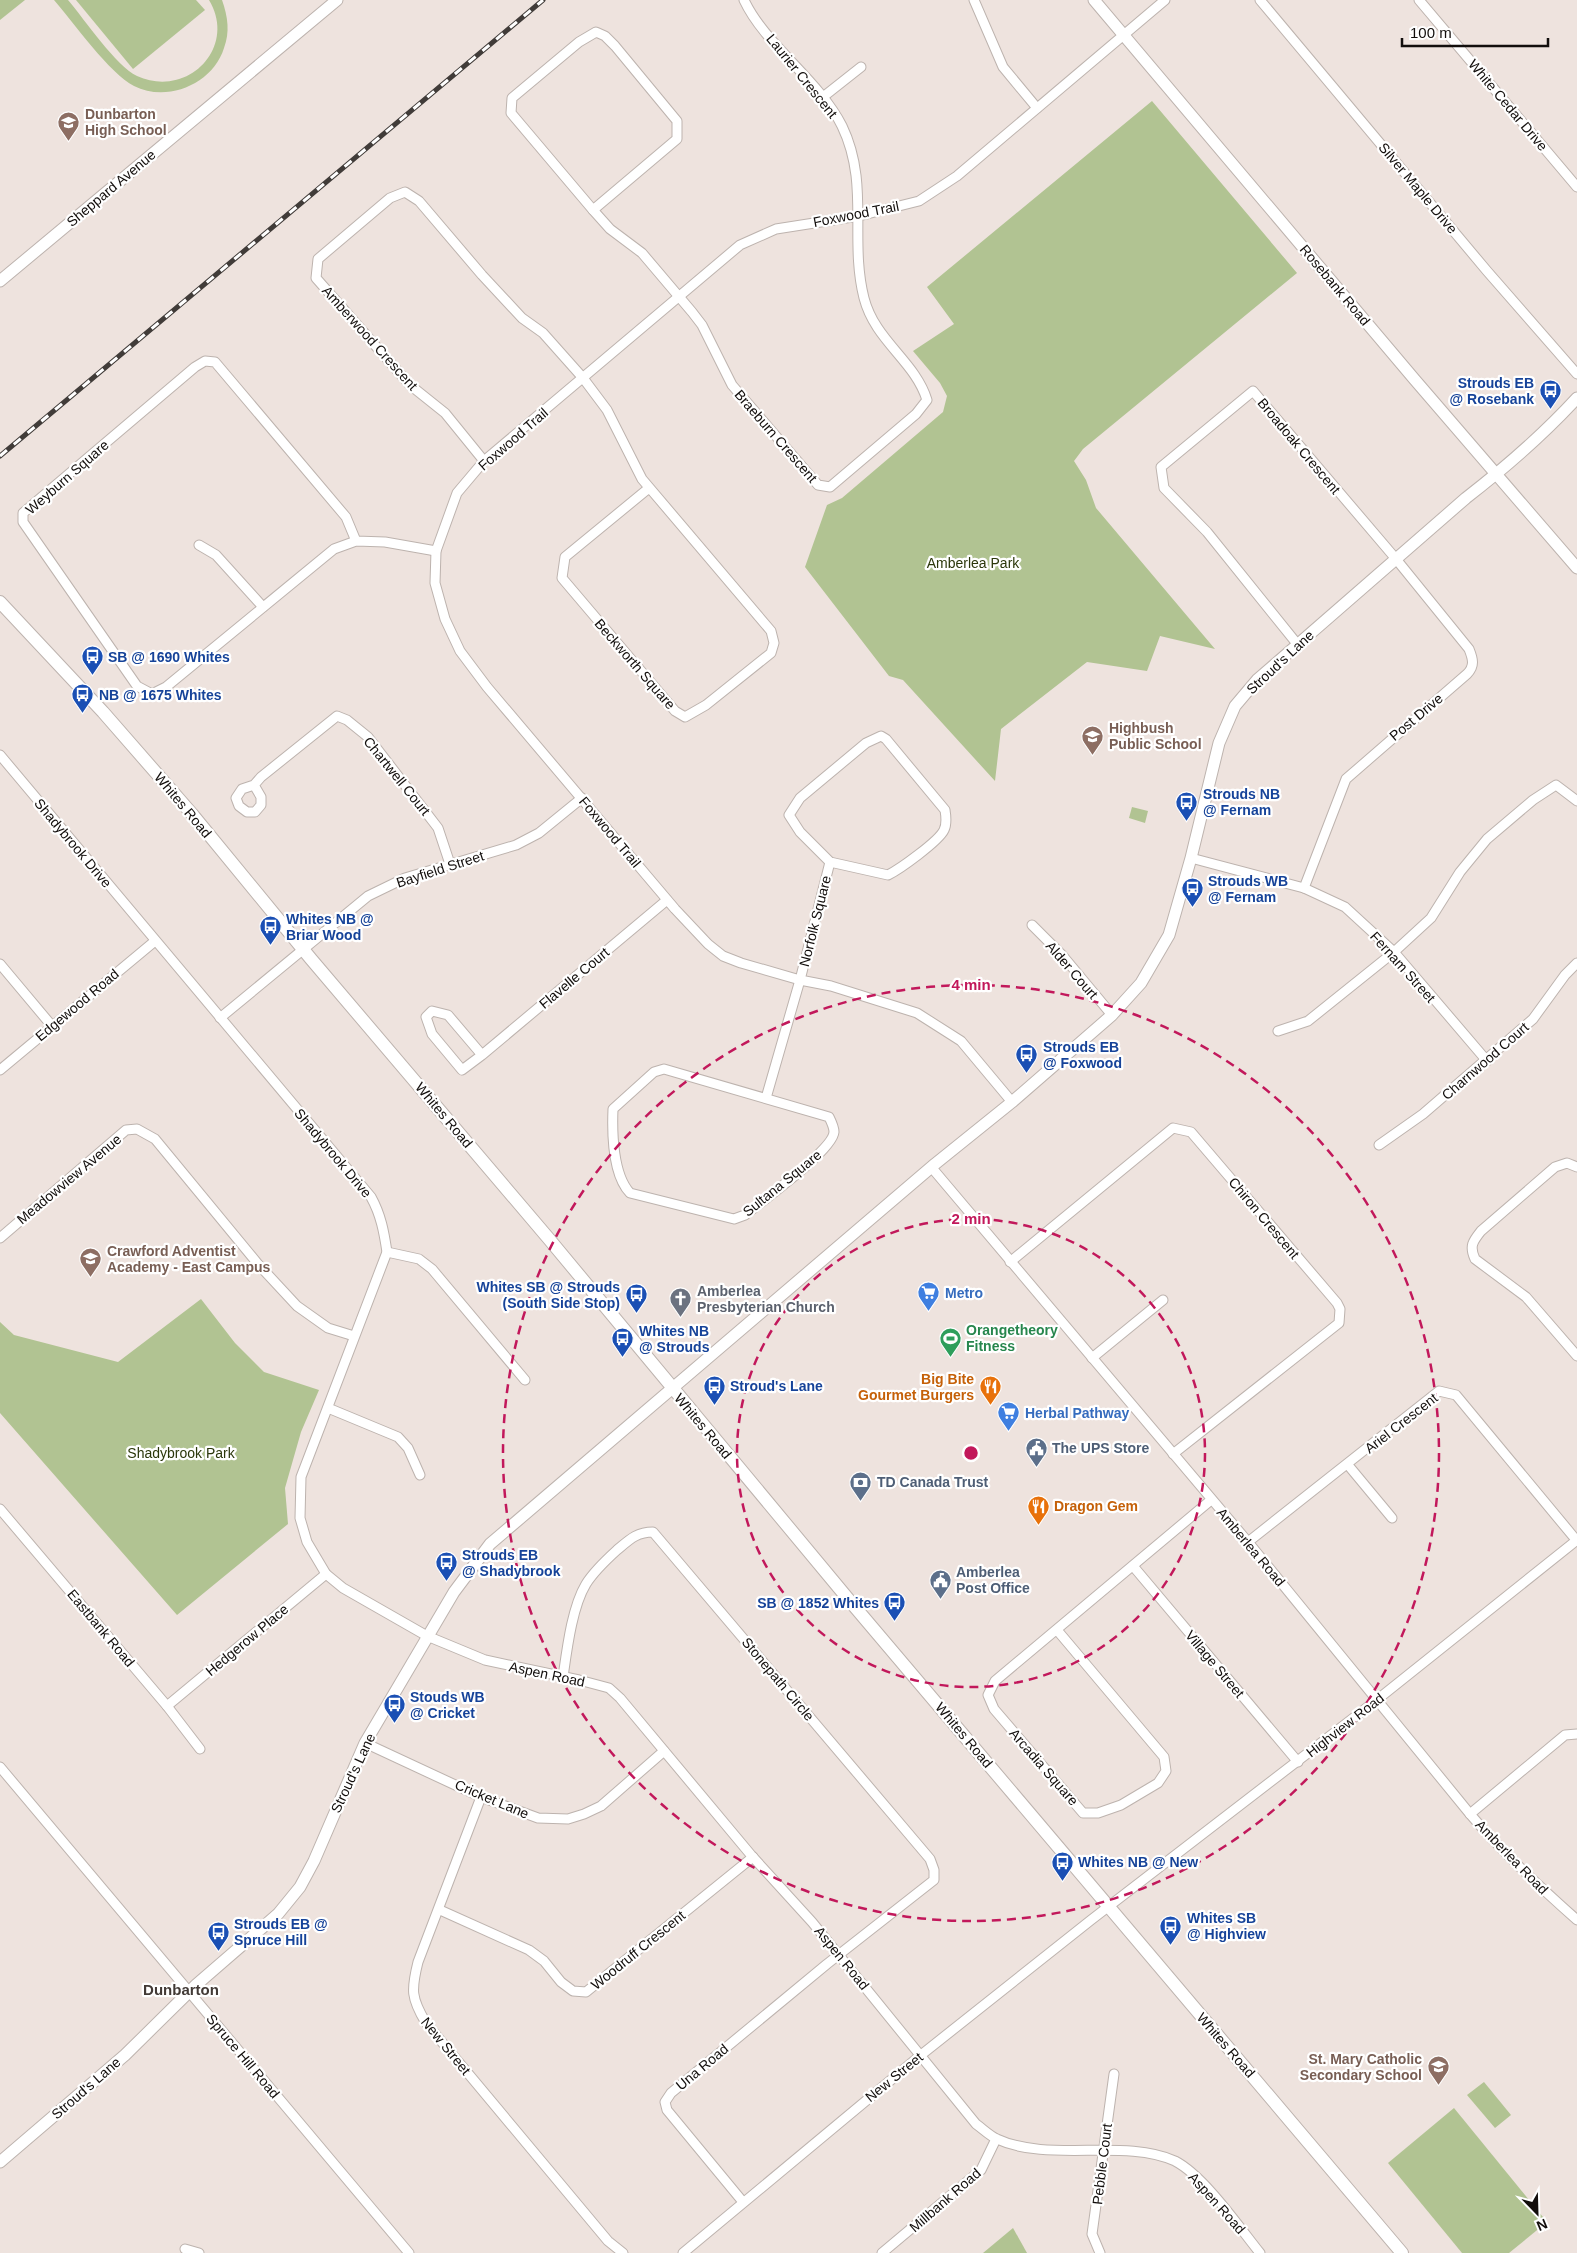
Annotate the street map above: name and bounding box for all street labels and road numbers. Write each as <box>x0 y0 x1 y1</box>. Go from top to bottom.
street label: Laurier Crescent <box>763 31 841 121</box>
street label: White Cedar Drive <box>1465 56 1551 154</box>
street label: Silver Maple Drive <box>1375 139 1461 237</box>
street label: Sheppard Avenue <box>63 146 159 230</box>
street label: Foxwood Trail <box>812 198 900 230</box>
street label: Rosebank Road <box>1297 241 1373 329</box>
street label: Amberwood Crescent <box>319 283 421 393</box>
street label: Braeburn Crescent <box>731 386 821 486</box>
street label: Broadoak Crescent <box>1254 395 1344 497</box>
street label: Foxwood Trail <box>475 404 551 474</box>
street label: Weyburn Square <box>22 436 112 517</box>
street label: Beckworth Square <box>591 616 679 713</box>
street label: Stroud's Lane <box>1243 627 1317 697</box>
street label: Post Drive <box>1386 690 1446 744</box>
street label: Chartwell Court <box>360 733 434 819</box>
street label: Whites Road <box>151 769 215 841</box>
street label: Foxwood Trail <box>576 793 644 871</box>
street label: Shadybrook Drive <box>31 795 115 891</box>
street label: Bayfield Street <box>394 847 486 891</box>
street label: Norfolk Square <box>796 874 834 968</box>
street label: Fernam Street <box>1367 928 1439 1006</box>
street label: Alder Court <box>1043 938 1101 1002</box>
street label: Flavelle Court <box>536 944 612 1012</box>
street label: Edgewood Road <box>32 966 122 1044</box>
street label: Charnwood Court <box>1438 1019 1532 1103</box>
street label: Whites Road <box>412 1079 476 1151</box>
street label: Shadybrook Drive <box>291 1105 375 1201</box>
street label: Meadowview Avenue <box>14 1131 125 1227</box>
street label: Sultana Square <box>739 1146 825 1220</box>
street label: Chiron Crescent <box>1225 1174 1303 1262</box>
street label: Whites Road <box>671 1390 735 1462</box>
street label: Ariel Crescent <box>1361 1390 1441 1456</box>
street label: Amberlea Road <box>1214 1505 1288 1589</box>
street label: Eastbank Road <box>64 1586 138 1670</box>
street label: Hedgerow Place <box>203 1601 292 1679</box>
street label: Village Street <box>1182 1627 1248 1701</box>
street label: Stonepath Circle <box>739 1634 818 1724</box>
street label: Aspen Road <box>508 1658 586 1690</box>
street label: Highview Road <box>1303 1690 1387 1760</box>
street label: Whites Road <box>932 1699 996 1771</box>
street label: Arcadia Square <box>1006 1725 1082 1809</box>
street label: Stroud's Lane <box>328 1730 379 1815</box>
street label: Cricket Lane <box>453 1776 531 1822</box>
street label: Amberlea Road <box>1472 1816 1552 1898</box>
street label: Woodruff Crescent <box>588 1907 688 1993</box>
street label: Aspen Road <box>812 1923 872 1993</box>
street label: Whites Road <box>1194 2010 1258 2080</box>
street label: Spruce Hill Road <box>203 2011 283 2101</box>
street label: New Street <box>418 2014 474 2078</box>
street label: Una Road <box>673 2041 731 2093</box>
street label: New Street <box>862 2049 926 2105</box>
street label: Stroud's Lane <box>48 2054 124 2122</box>
street label: Pebble Court <box>1089 2122 1115 2206</box>
street label: Millbank Road <box>906 2165 984 2235</box>
street label: Aspen Road <box>1185 2169 1249 2237</box>

